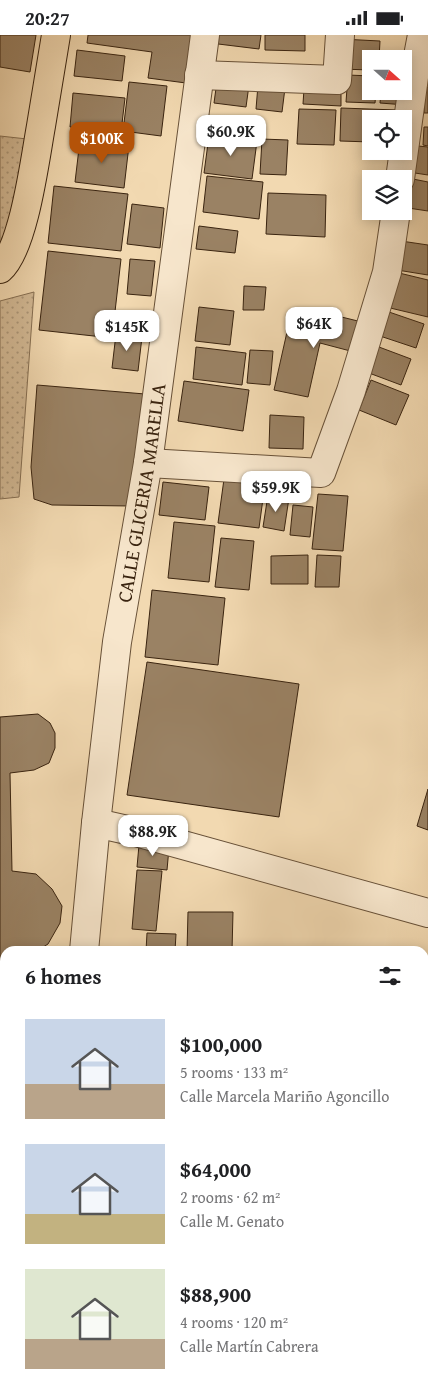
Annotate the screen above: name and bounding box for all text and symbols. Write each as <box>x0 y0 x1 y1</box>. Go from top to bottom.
text: 20:27 <box>25 4 70 32</box>
north arrow <box>362 50 412 100</box>
map controls <box>362 50 412 220</box>
button: locate <box>362 110 412 160</box>
pin: $60.9K <box>190 115 272 157</box>
text: $60.9K <box>207 119 255 143</box>
pin: $100K <box>67 121 137 164</box>
text: $100K <box>80 126 124 150</box>
button: layers <box>362 170 412 220</box>
pin: $64K <box>284 307 344 349</box>
pin: $145K <box>92 309 162 352</box>
text: $64K <box>297 311 331 335</box>
text: $145K <box>105 314 149 338</box>
street label: CALLE GLICERIA MARELLA <box>109 382 172 604</box>
pin: $59.9K <box>235 471 317 513</box>
text: $59.9K <box>252 475 300 499</box>
pin: $88.9K <box>112 815 194 857</box>
text: $88.9K <box>129 819 177 843</box>
text: 6 homes <box>25 961 101 992</box>
icon: filters <box>376 962 404 990</box>
text: $100,000 <box>180 1029 262 1060</box>
icon: home <box>65 1039 125 1099</box>
text: 5 rooms · 133 m² <box>180 1060 288 1084</box>
text: Calle Marcela Mariño Agoncillo <box>180 1084 389 1108</box>
text: $64,000 <box>180 1154 251 1185</box>
icon: home <box>65 1164 125 1224</box>
text: 2 rooms · 62 m² <box>180 1185 280 1209</box>
text: Calle M. Genato <box>180 1209 284 1233</box>
text: $88,900 <box>180 1279 251 1310</box>
icon: home <box>65 1289 125 1349</box>
text: 4 rooms · 120 m² <box>180 1310 288 1334</box>
text: Calle Martín Cabrera <box>180 1334 319 1358</box>

